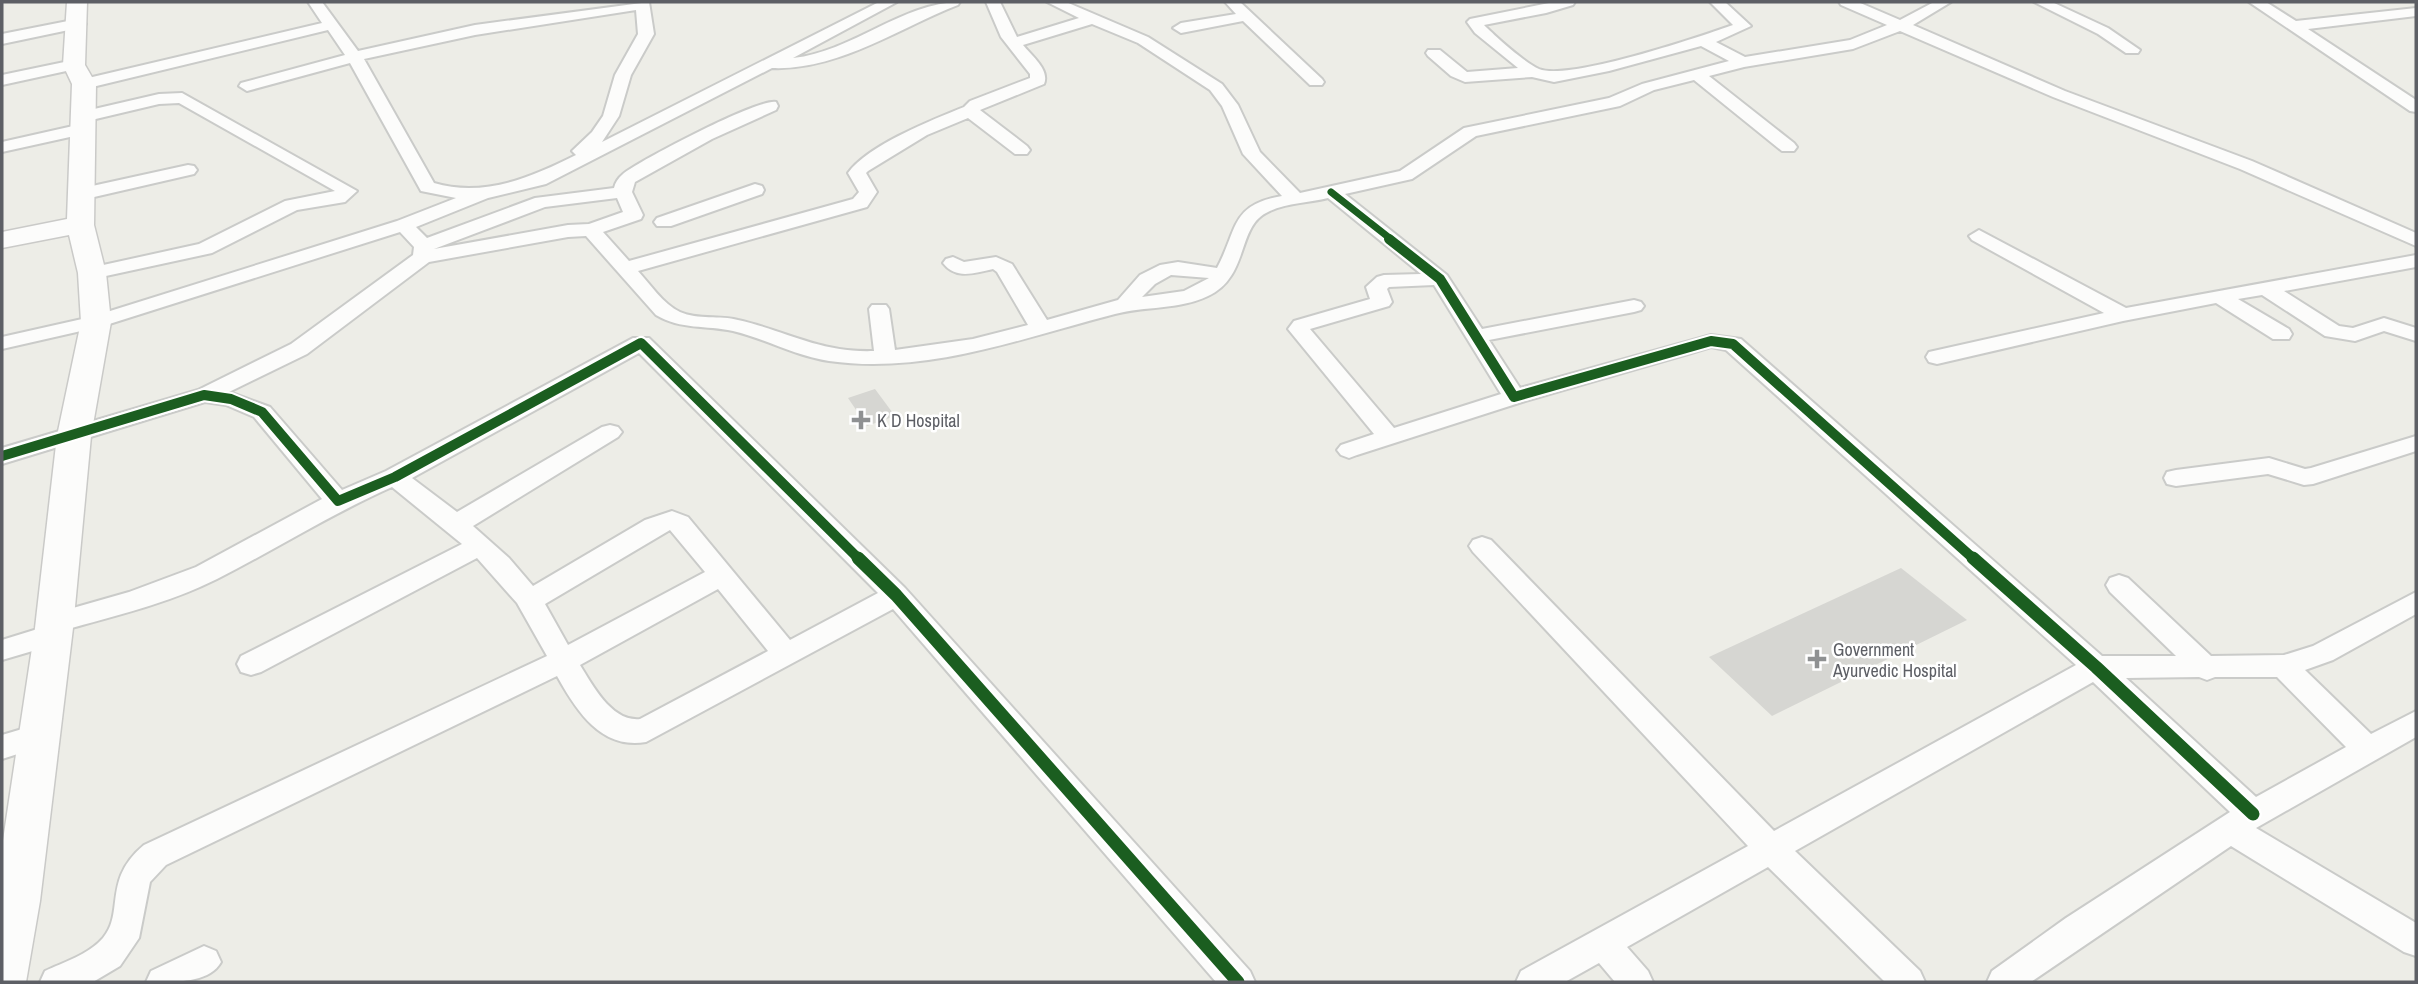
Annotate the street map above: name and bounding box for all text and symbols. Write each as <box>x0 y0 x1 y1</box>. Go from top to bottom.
place label: K D Hospital <box>877 408 960 433</box>
marker: K D Hospital <box>851 410 871 430</box>
place label: Government Ayurvedic Hospital <box>1832 637 1957 683</box>
marker: Government Ayurvedic Hospital <box>1807 649 1827 669</box>

